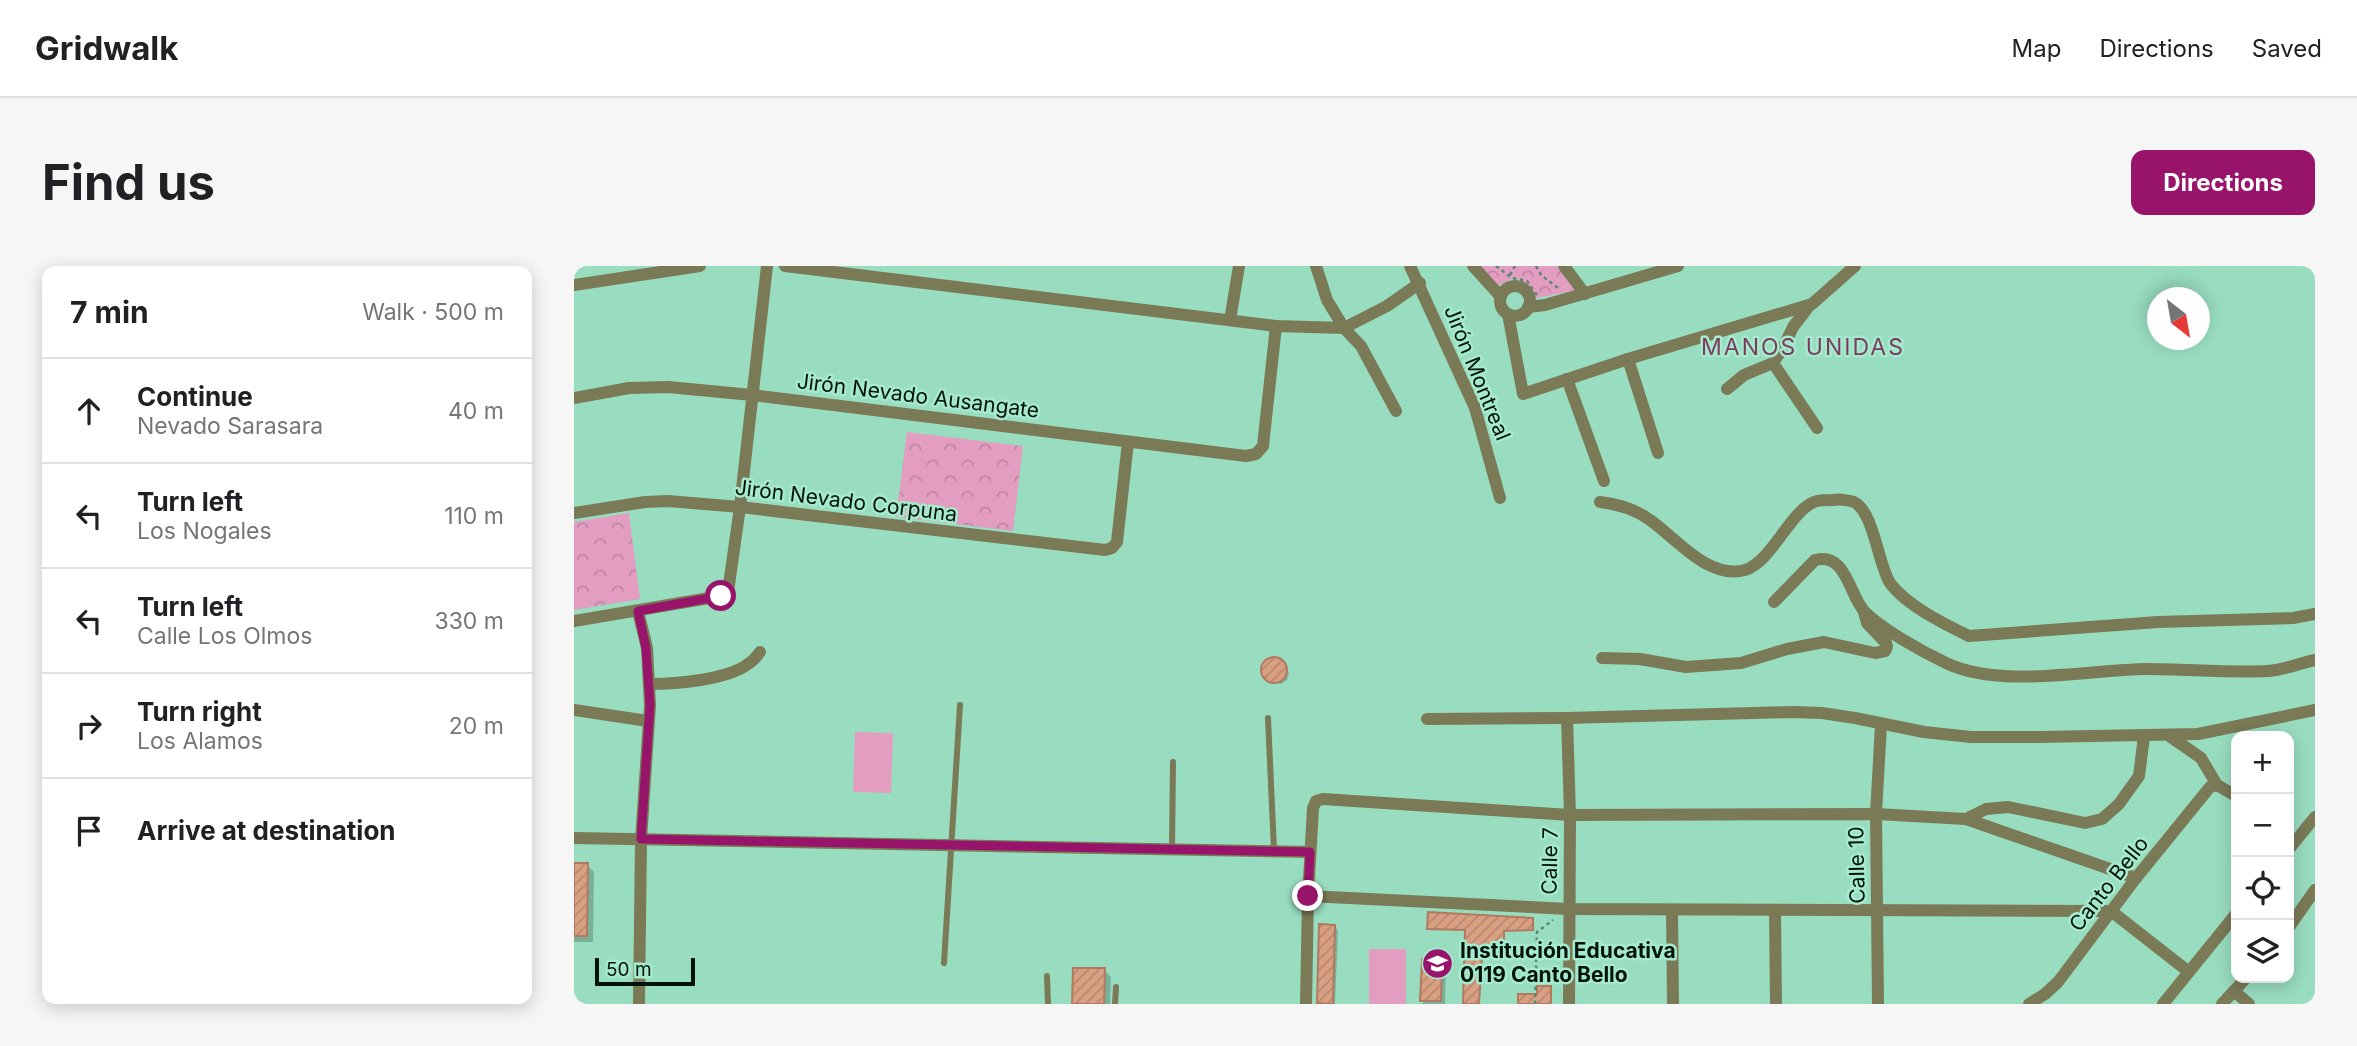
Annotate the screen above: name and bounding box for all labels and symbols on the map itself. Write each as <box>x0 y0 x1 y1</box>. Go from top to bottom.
north arrow <box>2147 287 2210 350</box>
street label: Jirón Montreal <box>1439 302 1516 444</box>
district label: MANOS UNIDAS <box>1701 333 1905 361</box>
street label: Jirón Nevado Ausangate <box>796 368 1041 423</box>
street label: Jirón Nevado Corpuna <box>734 474 959 527</box>
route start <box>705 580 736 611</box>
street label: Calle 10 <box>1843 826 1870 904</box>
street label: Calle 7 <box>1536 827 1563 895</box>
street label: Canto Bello <box>2064 831 2153 936</box>
route end <box>1292 880 1323 911</box>
place label: Institución Educativa 0119 Canto Bello <box>1460 938 1676 987</box>
school or university icon: Institución Educativa 0119 Canto Bello <box>1420 946 1454 980</box>
scale bar <box>595 955 695 987</box>

